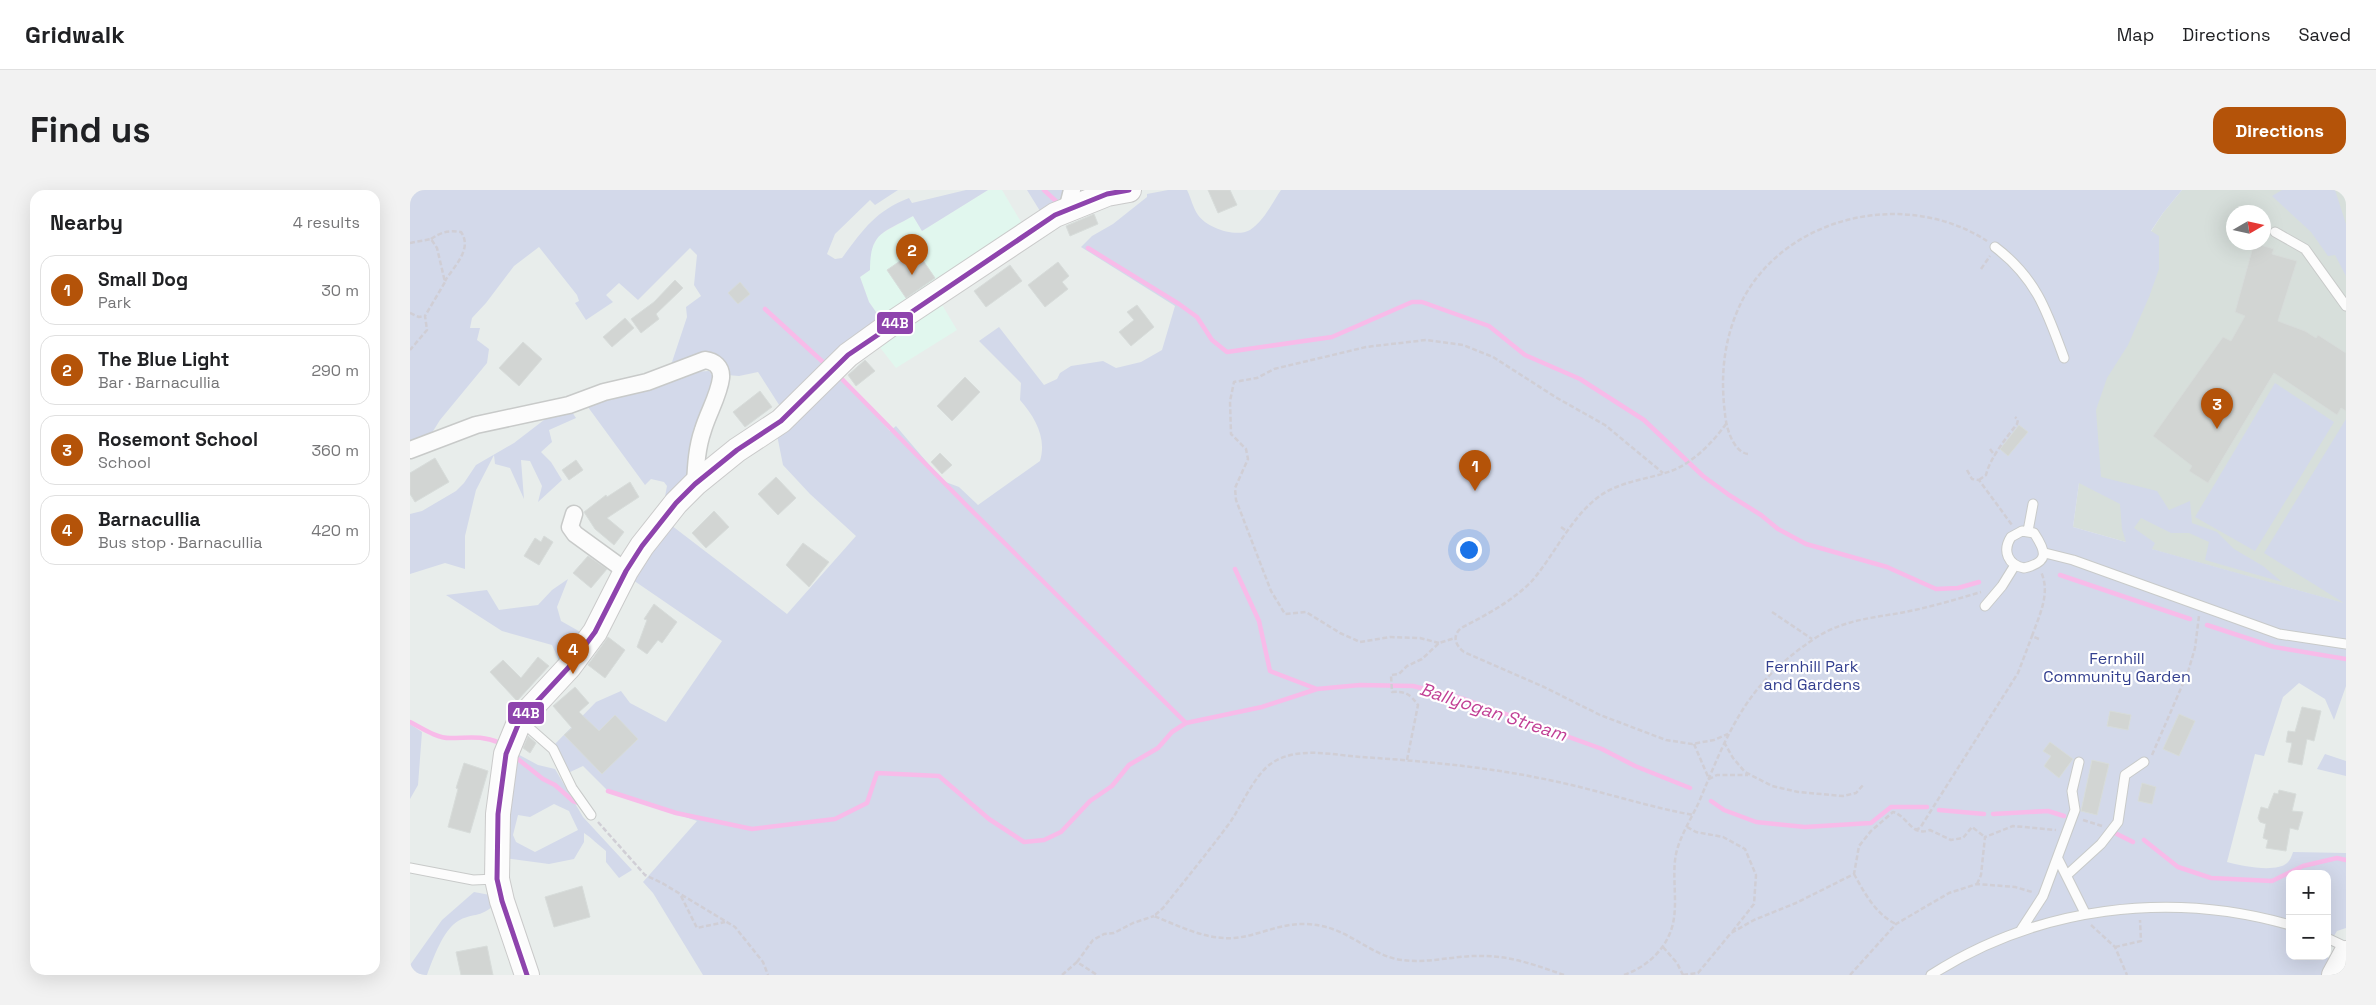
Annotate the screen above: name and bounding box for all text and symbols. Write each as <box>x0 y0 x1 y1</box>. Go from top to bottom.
text: Gridwalk <box>25 19 125 50</box>
text: Map <box>2117 23 2154 46</box>
text: Directions <box>2182 23 2271 46</box>
text: Saved <box>2299 23 2351 46</box>
button: Directions <box>2213 107 2346 154</box>
text: Find us <box>30 108 151 152</box>
north arrow <box>2226 205 2271 250</box>
text: Nearby <box>50 209 123 236</box>
text: 4 results <box>293 212 360 233</box>
pin: 2 <box>896 234 928 275</box>
text: Small Dog <box>98 267 188 292</box>
text: 1 <box>63 280 71 301</box>
text: 30 m <box>321 280 359 301</box>
text: Park <box>98 292 131 313</box>
line badge: 44B <box>876 311 914 335</box>
text: 44B <box>881 314 909 332</box>
text: The Blue Light <box>98 347 229 372</box>
text: 2 <box>62 360 72 381</box>
text: 290 m <box>311 360 359 381</box>
text: Bar · Barnacullia <box>98 372 220 393</box>
pin: 3 <box>2201 388 2233 429</box>
text: Rosemont School <box>98 427 258 452</box>
text: 3 <box>62 440 72 461</box>
text: 360 m <box>311 440 359 461</box>
pin: 1 <box>1459 450 1491 491</box>
text: School <box>98 452 151 473</box>
text: Barnacullia <box>98 507 201 532</box>
text: 4 <box>62 520 72 541</box>
text: 420 m <box>311 520 359 541</box>
text: Bus stop · Barnacullia <box>98 532 263 553</box>
your location <box>1456 537 1482 563</box>
pin: 4 <box>557 633 589 674</box>
park label: Fernhill Community Garden <box>2043 648 2191 687</box>
park label: Fernhill Park and Gardens <box>1764 656 1860 695</box>
water label: Ballyogan Stream <box>1417 677 1570 746</box>
line badge: 44B <box>507 701 545 725</box>
text: 44B <box>512 704 540 722</box>
map controls <box>2286 870 2331 960</box>
button: + <box>2286 870 2331 915</box>
button: − <box>2286 915 2331 960</box>

